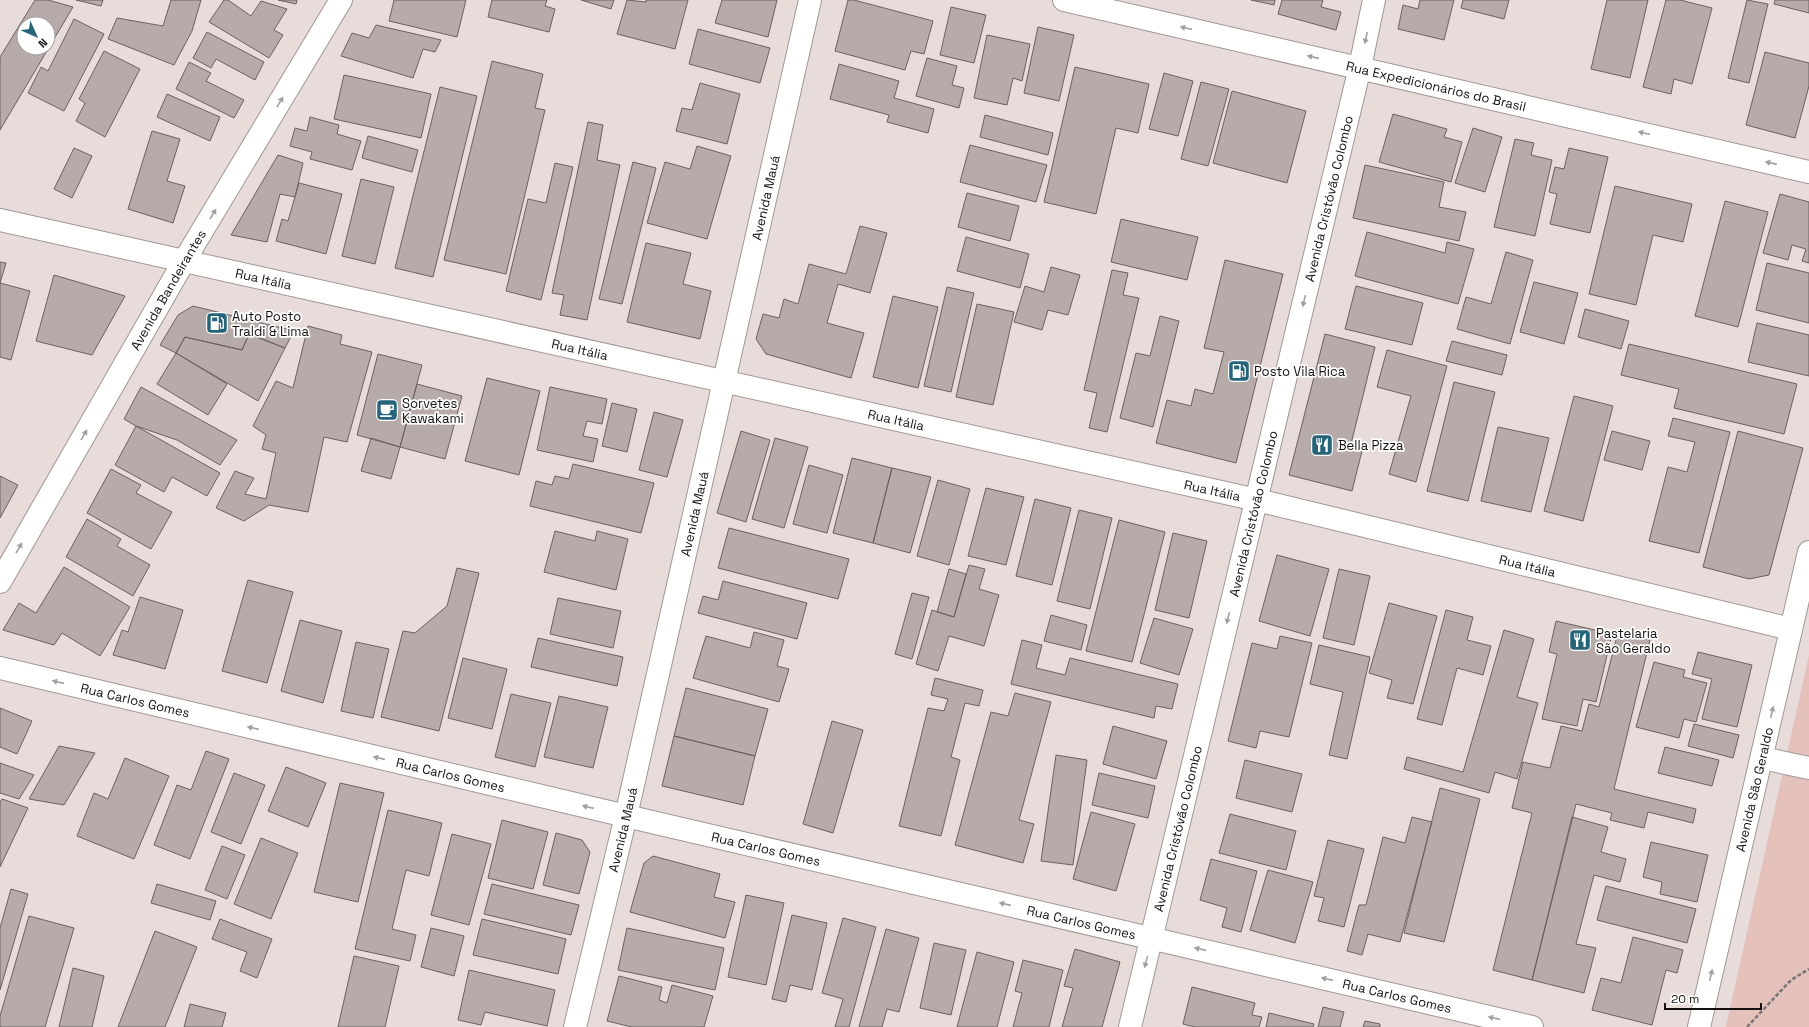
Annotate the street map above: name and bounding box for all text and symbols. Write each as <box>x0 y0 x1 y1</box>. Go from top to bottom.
north arrow <box>16 16 56 56</box>
one-way arrow <box>1180 24 1193 30</box>
one-way arrow <box>1362 32 1368 44</box>
text: N <box>36 36 51 51</box>
one-way arrow <box>1307 53 1319 59</box>
street label: Rua Expedicionários do Brasil <box>1344 57 1528 115</box>
one-way arrow <box>276 96 283 108</box>
street label: Avenida Cristóvão Colombo <box>1301 114 1357 283</box>
one-way arrow <box>1638 130 1651 136</box>
street label: Avenida Mauá <box>748 153 784 242</box>
one-way arrow <box>1765 159 1777 165</box>
one-way arrow <box>209 208 216 220</box>
street label: Avenida Bandeirantes <box>127 227 210 353</box>
street label: Rua Itália <box>234 265 294 294</box>
one-way arrow <box>1301 295 1307 307</box>
place label: Auto Posto Traldi & Lima <box>232 308 310 340</box>
fuel station icon: Auto Posto Traldi & Lima <box>204 310 230 336</box>
street label: Rua Itália <box>550 335 610 364</box>
fuel station icon: Posto Vila Rica <box>1226 358 1252 384</box>
place label: Posto Vila Rica <box>1254 363 1346 380</box>
place label: Sorvetes Kawakami <box>402 395 464 427</box>
cafe icon: Sorvetes Kawakami <box>374 397 400 423</box>
street label: Rua Itália <box>866 406 926 435</box>
one-way arrow <box>81 429 88 441</box>
street label: Avenida Cristóvão Colombo <box>1225 429 1282 598</box>
restaurant icon: Bella Pizza <box>1309 432 1335 458</box>
place label: Bella Pizza <box>1338 437 1404 454</box>
street label: Avenida Mauá <box>677 469 713 558</box>
street label: Rua Itália <box>1182 476 1243 505</box>
one-way arrow <box>16 542 23 554</box>
street label: Rua Itália <box>1497 551 1558 581</box>
one-way arrow <box>1225 612 1231 624</box>
place label: Pastelaria São Geraldo <box>1596 625 1671 657</box>
restaurant icon: Pastelaria São Geraldo <box>1567 627 1593 653</box>
one-way arrow <box>52 678 64 684</box>
street label: Rua Carlos Gomes <box>79 679 192 722</box>
one-way arrow <box>1769 706 1775 719</box>
one-way arrow <box>247 725 259 731</box>
street label: Avenida São Geraldo <box>1732 725 1777 853</box>
street label: Avenida Cristóvão Colombo <box>1150 744 1206 913</box>
street label: Rua Carlos Gomes <box>394 754 507 796</box>
one-way arrow <box>373 755 385 761</box>
street label: Avenida Mauá <box>605 785 641 874</box>
one-way arrow <box>581 804 594 810</box>
street label: Rua Carlos Gomes <box>710 828 822 870</box>
one-way arrow <box>999 901 1011 907</box>
street label: Rua Carlos Gomes <box>1025 902 1138 944</box>
one-way arrow <box>1194 946 1206 952</box>
one-way arrow <box>1143 956 1149 969</box>
one-way arrow <box>1708 969 1714 981</box>
one-way arrow <box>1321 975 1333 981</box>
street label: Rua Carlos Gomes <box>1341 975 1453 1017</box>
scale bar <box>1665 985 1761 1011</box>
text: 20 m <box>1671 991 1699 1007</box>
one-way arrow <box>1488 1015 1500 1021</box>

